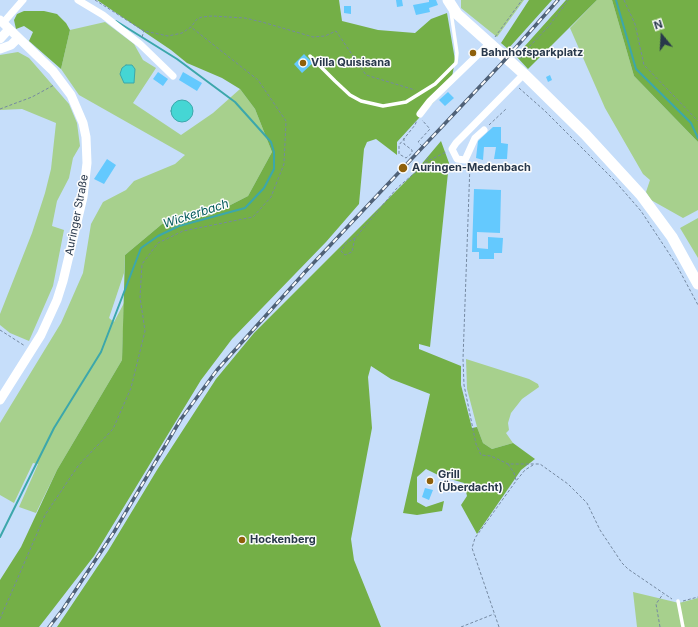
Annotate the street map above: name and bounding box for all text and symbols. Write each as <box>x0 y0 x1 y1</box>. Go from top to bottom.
north arrow <box>642 16 682 56</box>
text: N <box>652 17 664 33</box>
place label: Bahnhofsparkplatz <box>481 46 583 60</box>
marker: Bahnhofsparkplatz <box>468 48 478 58</box>
place label: Villa Quisisana <box>311 56 390 70</box>
marker: Villa Quisisana <box>298 58 308 68</box>
place label: Auringen-Medenbach <box>412 161 531 175</box>
marker: Auringen-Medenbach <box>397 162 409 174</box>
street label: Auringer Straße <box>63 173 91 257</box>
water label: Wickerbach <box>161 197 231 231</box>
place label: Grill (Überdacht) <box>438 468 503 494</box>
marker: Grill (Überdacht) <box>425 476 435 486</box>
place label: Hockenberg <box>250 533 316 547</box>
marker: Hockenberg <box>237 535 247 545</box>

